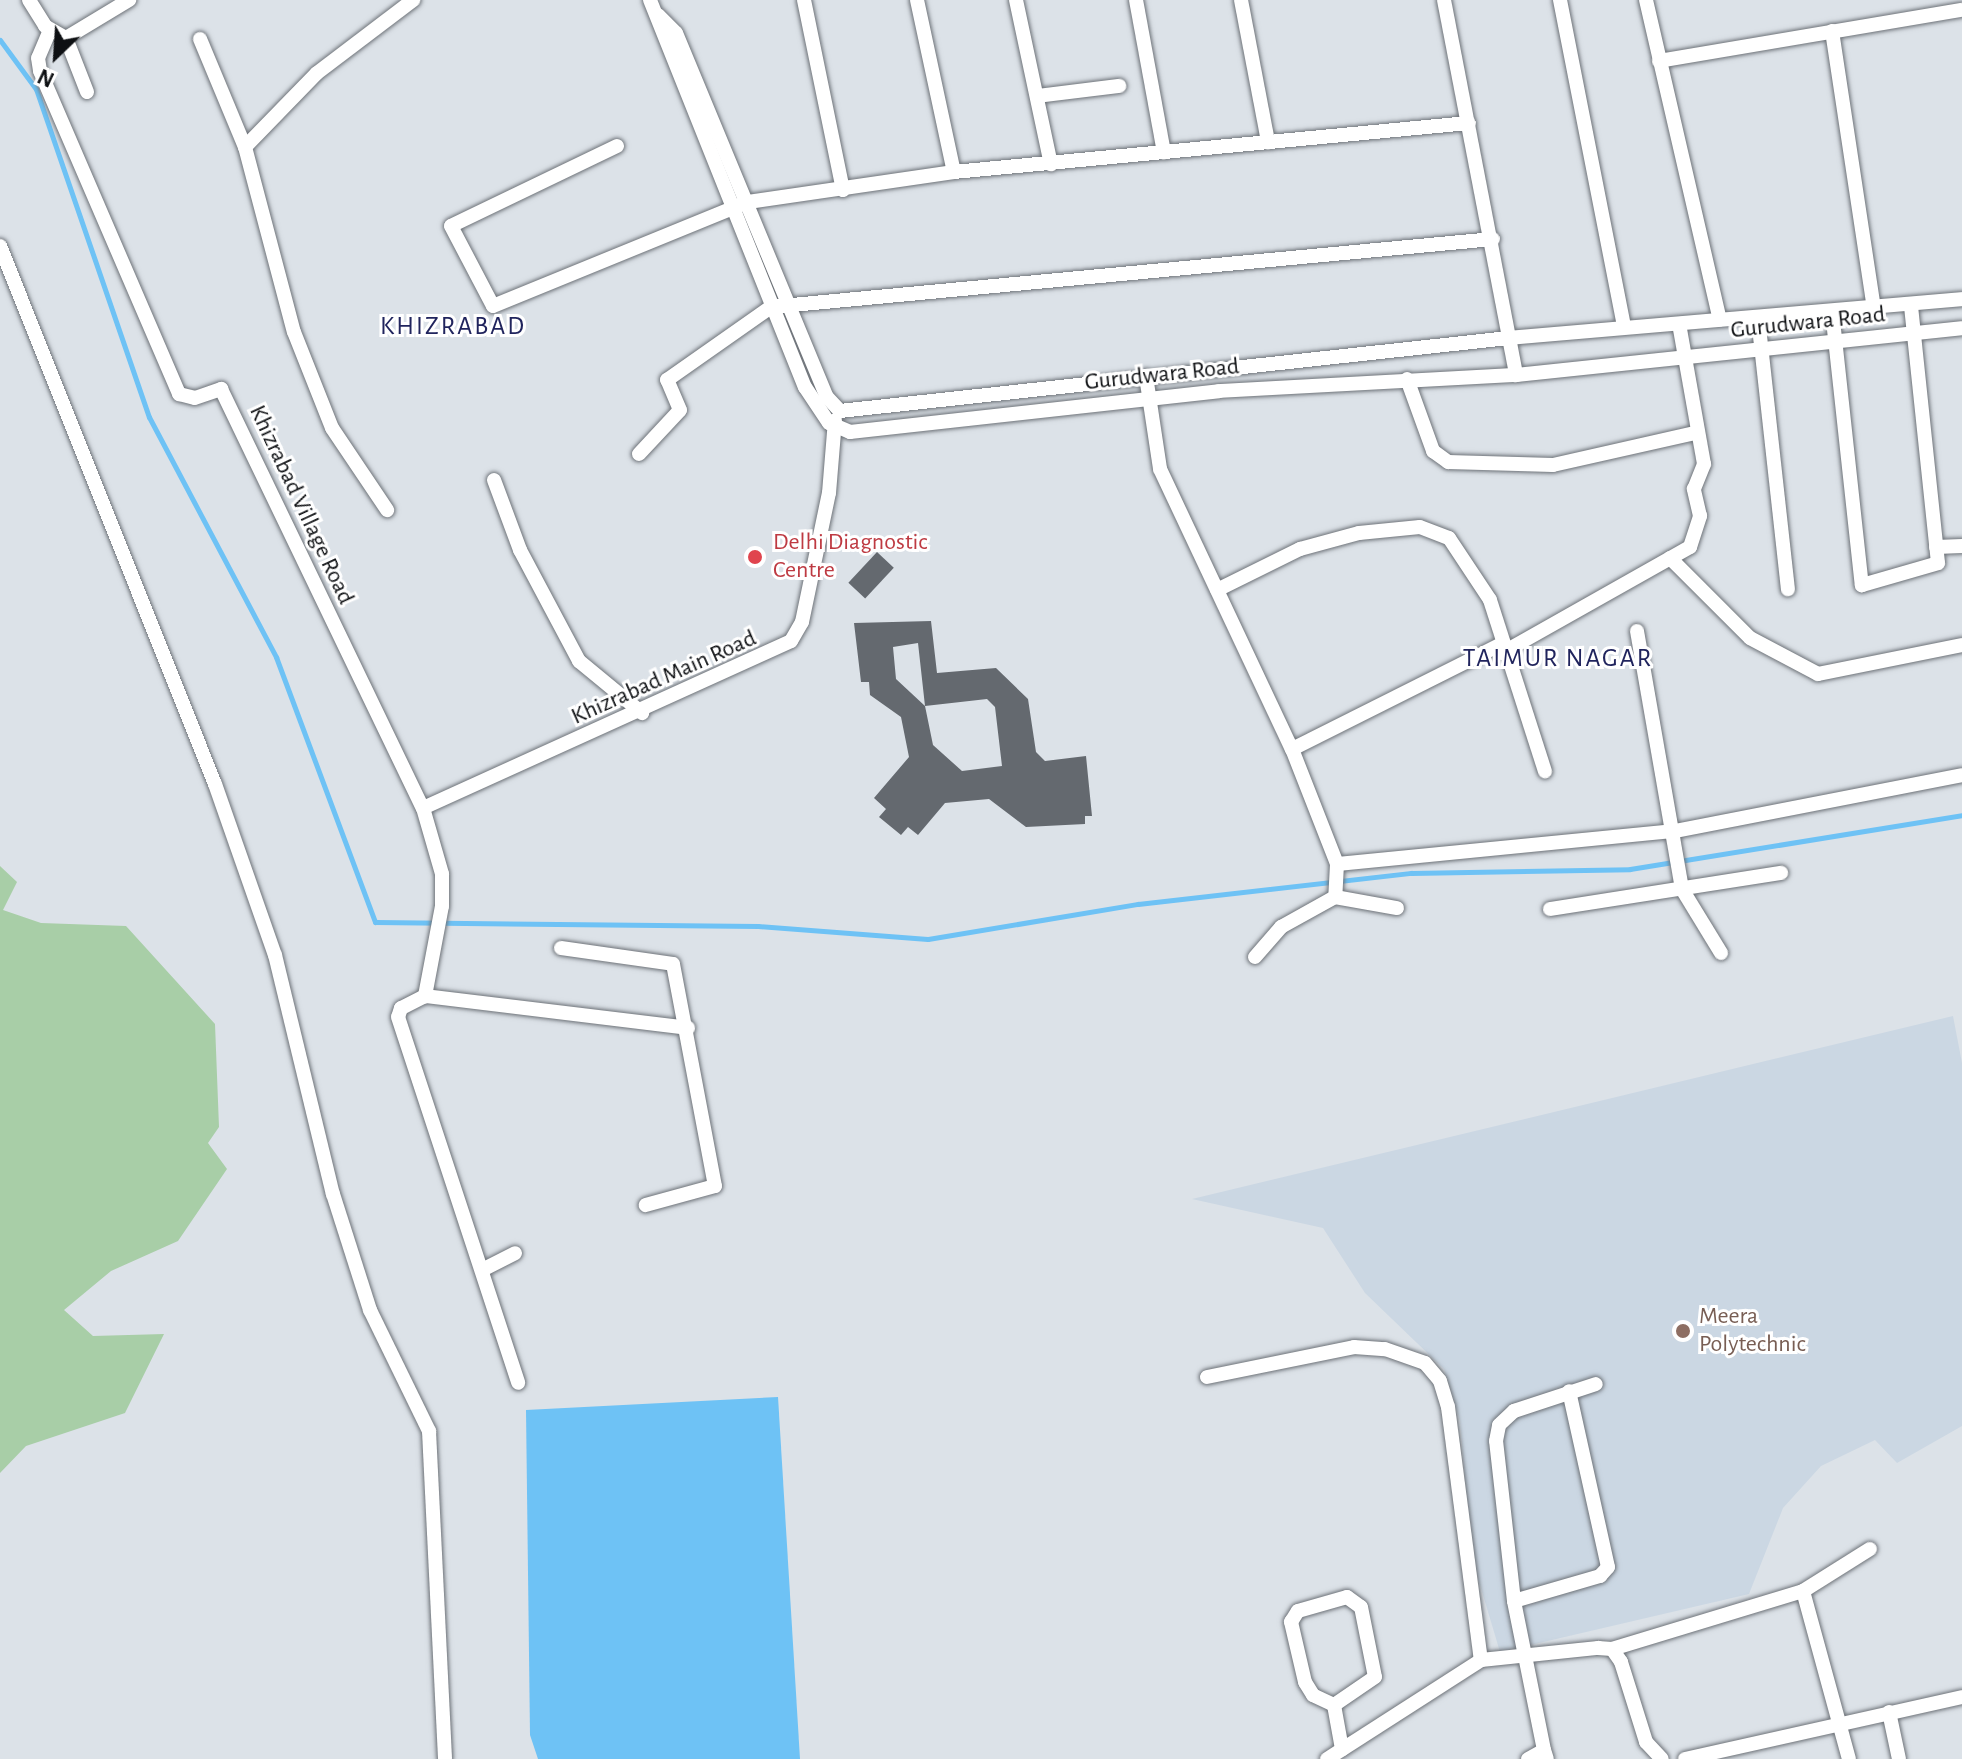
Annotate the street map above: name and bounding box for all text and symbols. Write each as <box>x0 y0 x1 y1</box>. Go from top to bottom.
north arrow <box>16 16 96 96</box>
text: N <box>34 65 57 91</box>
street label: Gurudwara Road <box>1729 301 1887 345</box>
district label: KHIZRABAD <box>380 311 526 343</box>
street label: Gurudwara Road <box>1083 353 1241 397</box>
street label: Khizrabad Village Road <box>242 401 360 609</box>
place label: Delhi Diagnostic Centre <box>773 529 928 585</box>
marker: Delhi Diagnostic Centre <box>744 546 766 568</box>
street label: Khizrabad Main Road <box>567 624 761 732</box>
district label: TAIMUR NAGAR <box>1463 643 1653 675</box>
place label: Meera Polytechnic <box>1699 1303 1806 1359</box>
marker: Meera Polytechnic <box>1674 1322 1692 1340</box>

